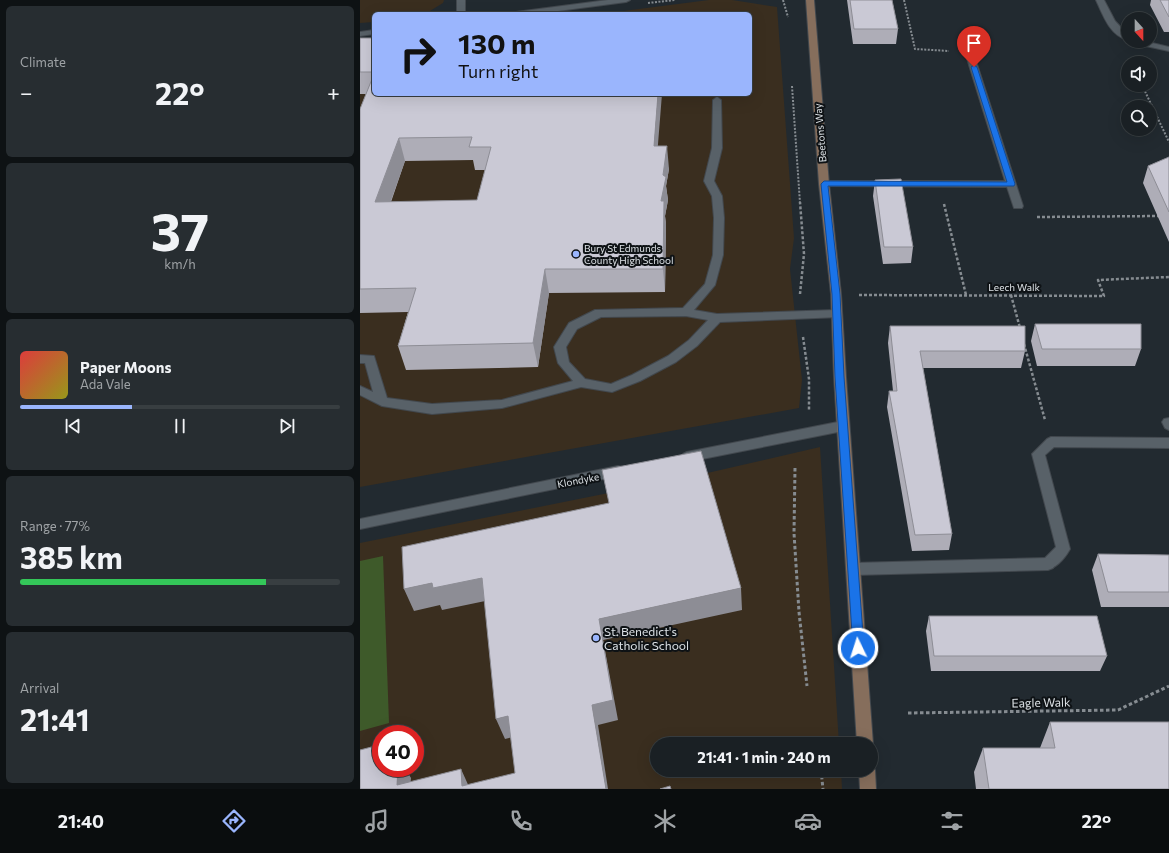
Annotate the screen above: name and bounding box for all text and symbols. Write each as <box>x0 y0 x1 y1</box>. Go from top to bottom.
north arrow <box>1121 12 1157 48</box>
map controls <box>1121 12 1157 136</box>
text: 130 m <box>458 26 535 60</box>
pin <box>957 26 991 67</box>
icon: right <box>392 28 444 80</box>
icon: arrive <box>963 32 985 54</box>
text: Climate <box>20 54 66 70</box>
button: sound <box>1121 56 1157 92</box>
text: Turn right <box>458 60 538 82</box>
text: 22° <box>155 74 205 111</box>
text: − <box>20 79 33 106</box>
text: + <box>327 79 340 106</box>
button: search <box>1121 100 1157 136</box>
street label: Beetons Way <box>811 103 829 163</box>
text: 37 <box>151 198 209 262</box>
place label: Bury St Edmunds County High School <box>584 242 674 266</box>
marker: Bury St Edmunds County High School <box>571 249 581 259</box>
text: km/h <box>164 256 196 272</box>
street label: Leech Walk <box>988 281 1040 293</box>
text: Paper Moons <box>80 358 171 376</box>
text: Ada Vale <box>80 376 131 392</box>
icon: previous <box>62 415 84 437</box>
icon: pause <box>169 415 191 437</box>
icon: next <box>276 415 298 437</box>
street label: Klondyke <box>556 470 600 490</box>
text: Range · 77% <box>20 518 90 534</box>
text: 385 km <box>20 538 123 575</box>
place label: St. Benedict's Catholic School <box>604 624 689 652</box>
position arrow <box>837 627 879 669</box>
marker: St. Benedict's Catholic School <box>591 633 601 643</box>
text: Arrival <box>20 680 59 696</box>
street label: Eagle Walk <box>1011 694 1071 710</box>
text: 21:41 <box>20 700 90 737</box>
speed limit sign: 40 <box>372 725 424 777</box>
text: 21:41 · 1 min · 240 m <box>697 748 831 766</box>
icon: directions <box>220 807 248 835</box>
icon: music <box>363 807 391 835</box>
icon: phone <box>507 807 535 835</box>
icon: climate <box>651 807 679 835</box>
icon: car <box>794 807 822 835</box>
icon: filters <box>938 807 966 835</box>
text: 21:40 <box>58 810 104 832</box>
text: 22° <box>1081 810 1111 832</box>

